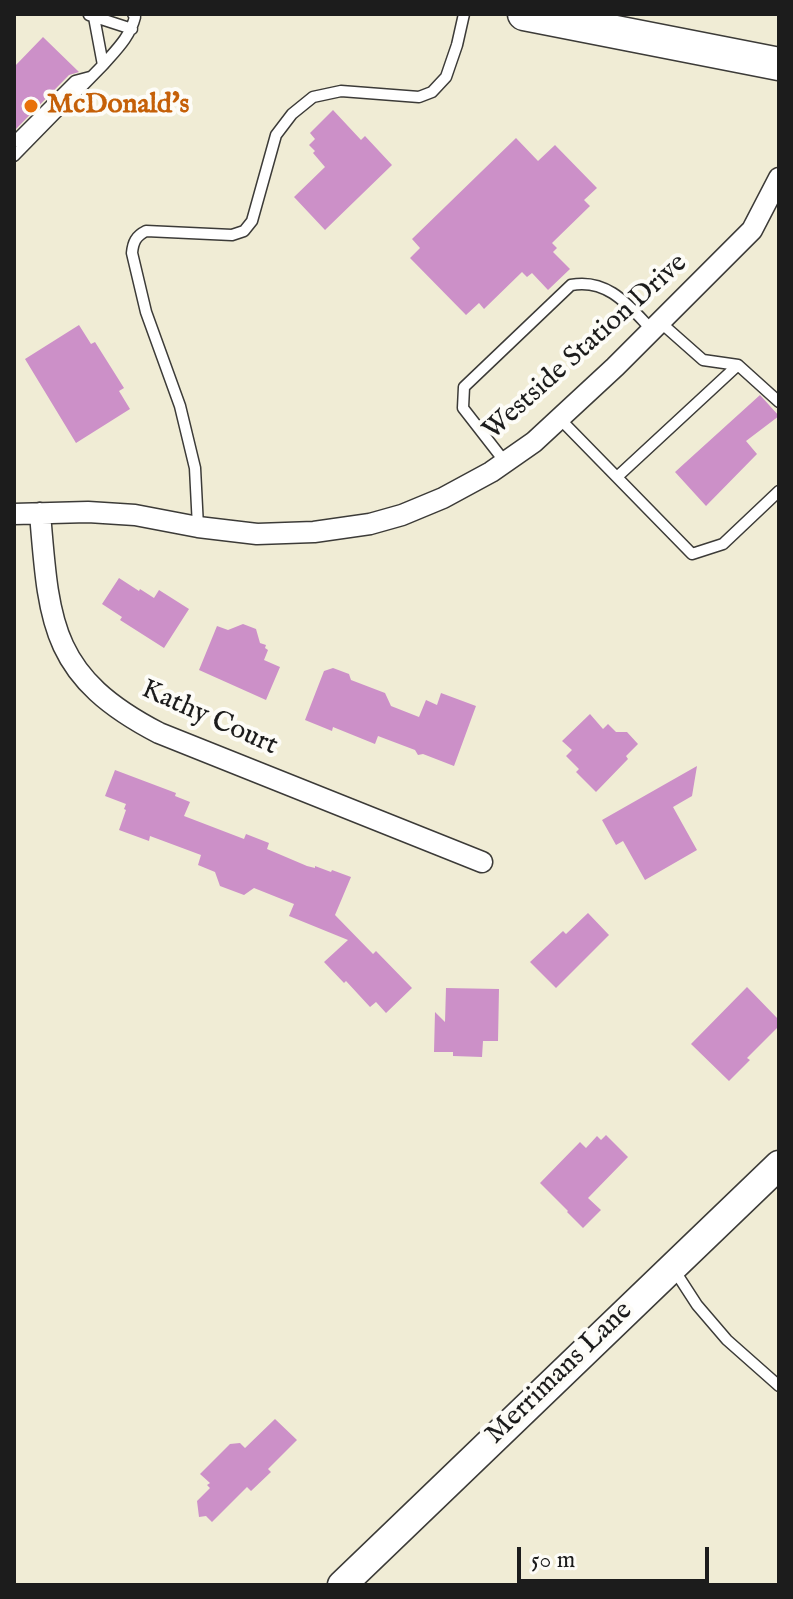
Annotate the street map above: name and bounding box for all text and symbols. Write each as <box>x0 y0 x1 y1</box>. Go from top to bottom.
place label: McDonald's <box>47 89 189 123</box>
marker: McDonald's <box>22 97 40 115</box>
street label: Westside Station Drive <box>477 248 695 448</box>
street label: Kathy Court <box>136 674 282 764</box>
street label: Merrimans Lane <box>480 1295 640 1453</box>
scale bar <box>521 1531 713 1581</box>
text: 50 m <box>531 1545 575 1576</box>

